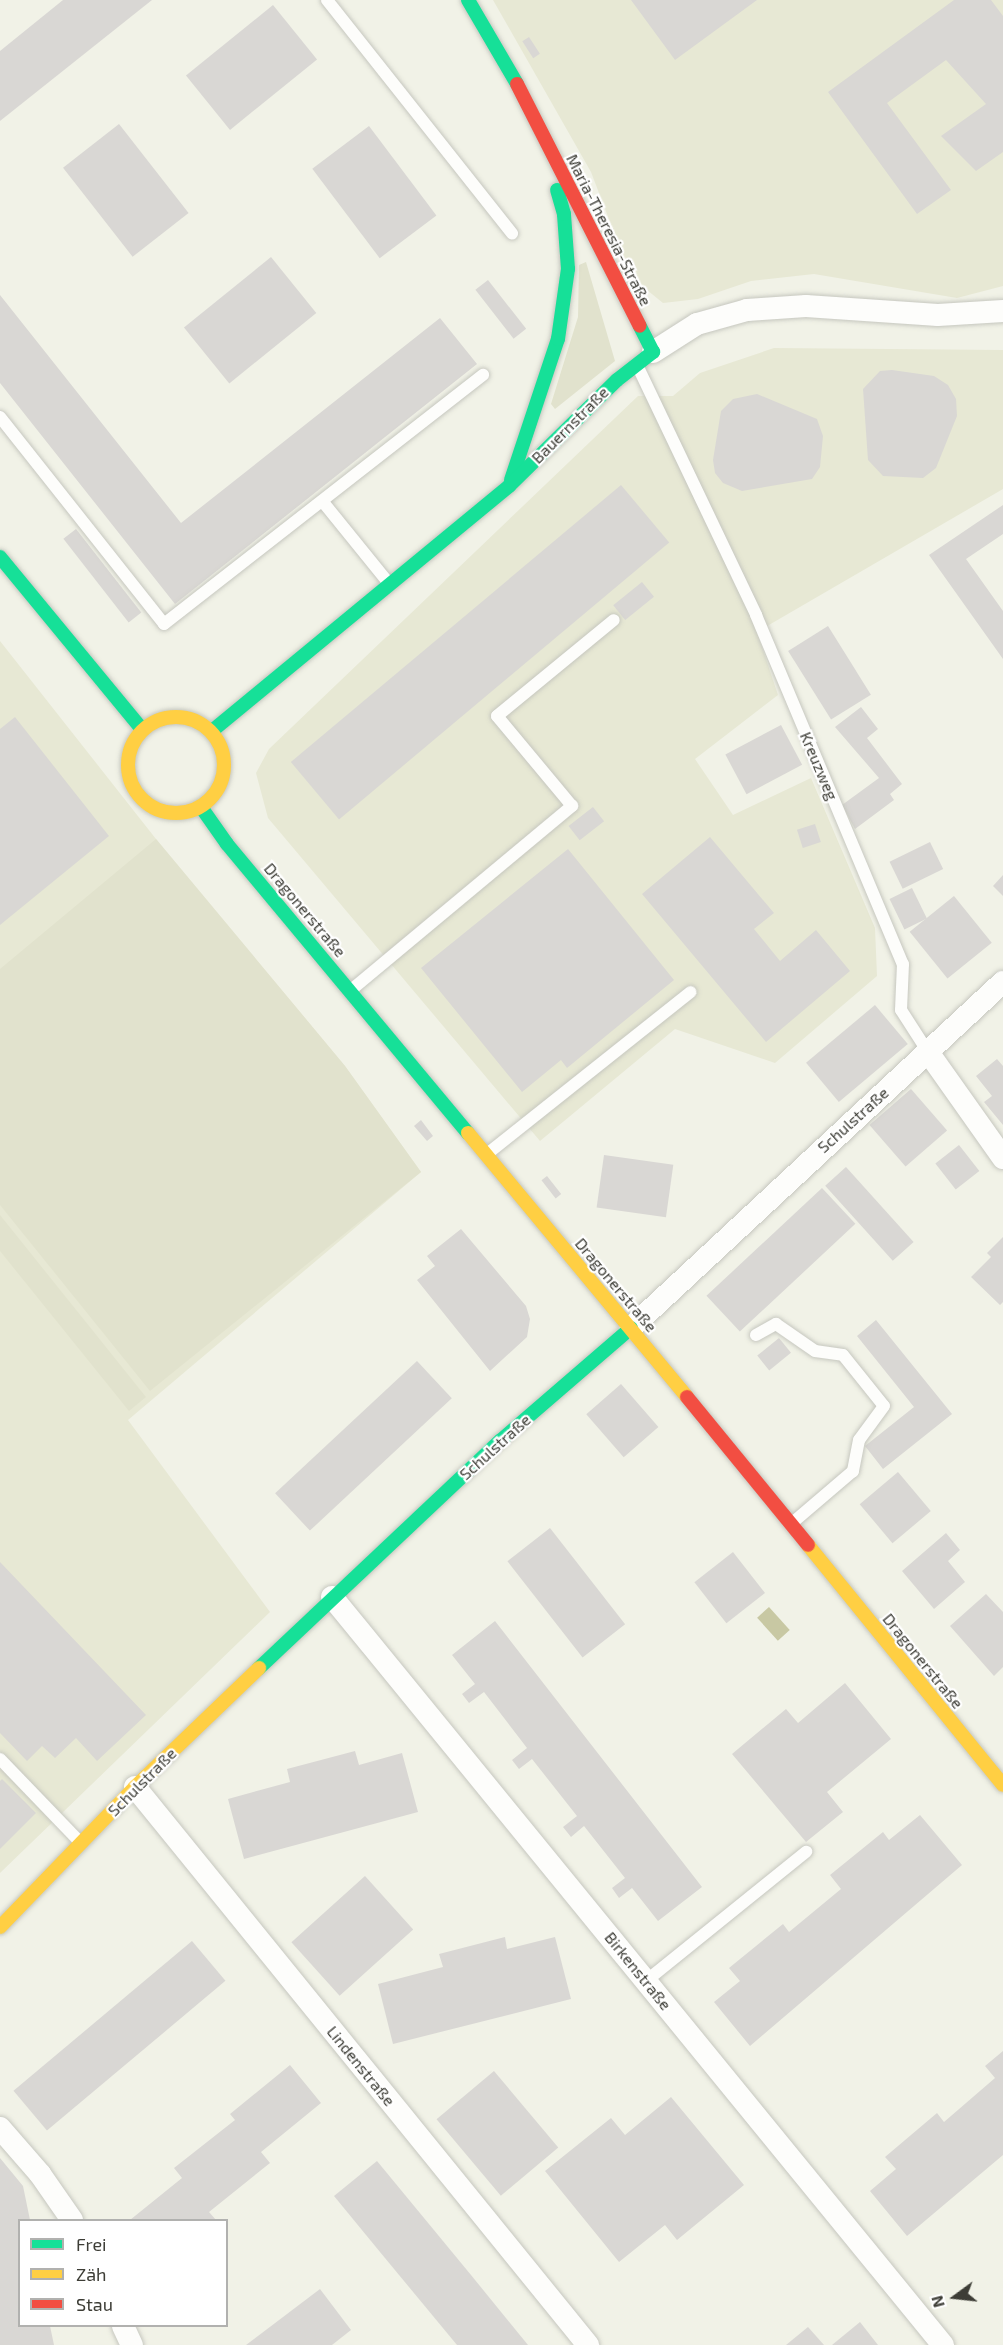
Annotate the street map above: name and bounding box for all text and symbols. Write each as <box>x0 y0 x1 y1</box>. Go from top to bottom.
street label: Maria-Theresia-Straße <box>562 151 656 309</box>
street label: Bauernstraße <box>528 383 612 467</box>
street label: Kreuzweg <box>796 729 842 803</box>
street label: Dragonerstraße <box>260 859 350 961</box>
street label: Schulstraße <box>814 1083 892 1157</box>
street label: Dragonerstraße <box>571 1234 661 1336</box>
street label: Schulstraße <box>456 1410 534 1484</box>
street label: Dragonerstraße <box>879 1610 967 1712</box>
street label: Schulstraße <box>104 1744 180 1820</box>
street label: Birkenstraße <box>601 1928 675 2014</box>
street label: Lindenstraße <box>323 2022 399 2110</box>
legend <box>18 2219 228 2327</box>
text: Frei <box>76 2233 107 2255</box>
text: Zäh <box>76 2263 107 2285</box>
north arrow <box>925 2267 985 2327</box>
text: Stau <box>76 2293 113 2315</box>
text: N <box>926 2294 948 2310</box>

